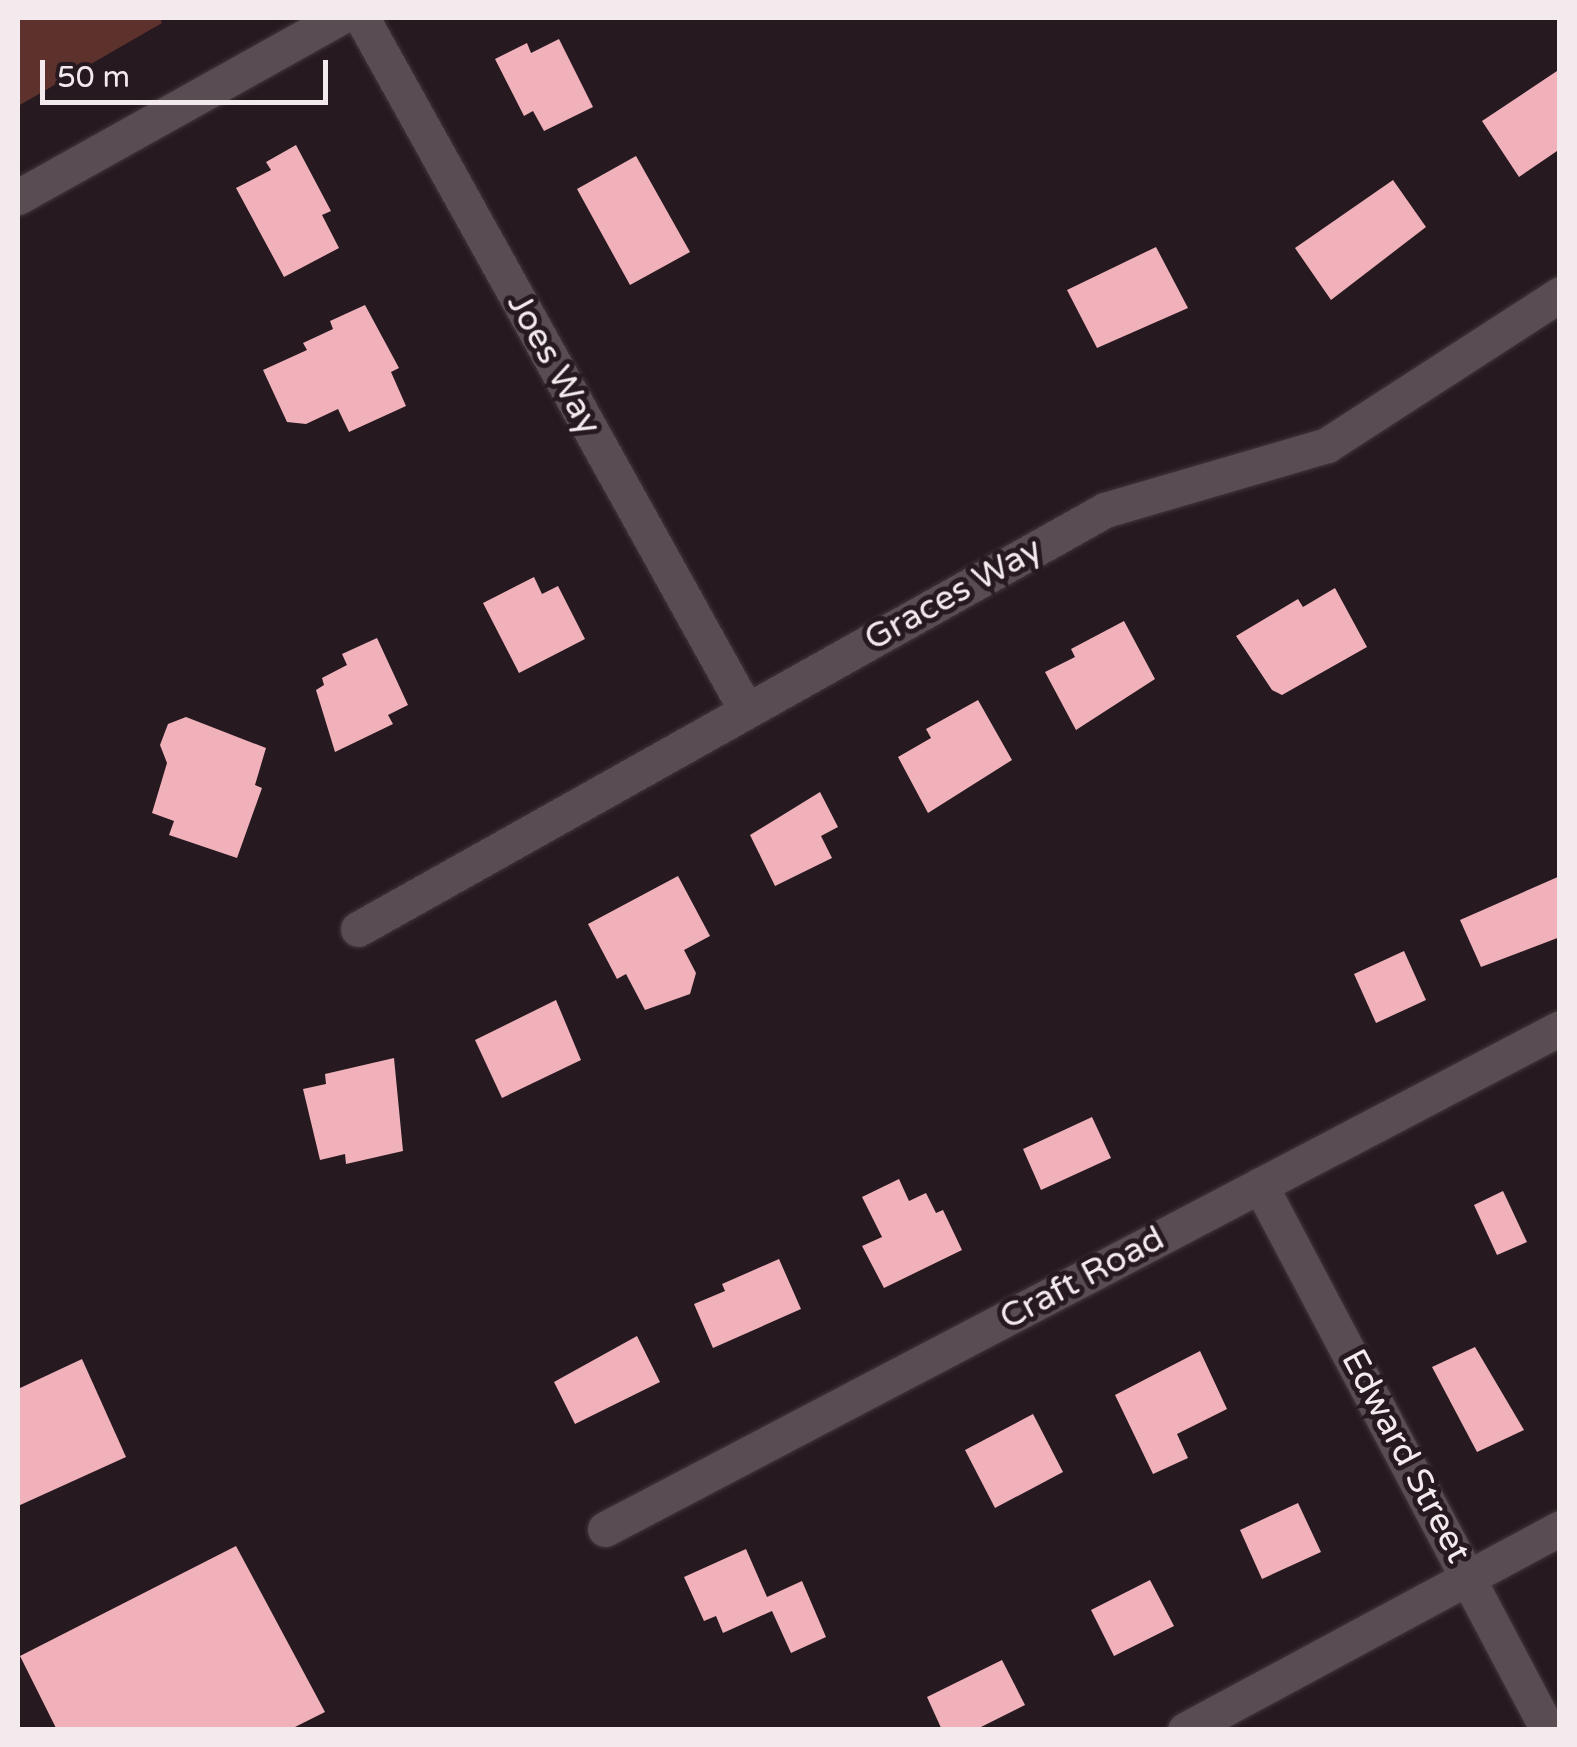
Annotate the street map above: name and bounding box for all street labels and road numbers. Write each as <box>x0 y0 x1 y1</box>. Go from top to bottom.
street label: Joes Way <box>498 286 610 442</box>
street label: Graces Way <box>857 528 1049 660</box>
street label: Craft Road <box>993 1217 1171 1339</box>
street label: Edward Street <box>1332 1342 1480 1570</box>

